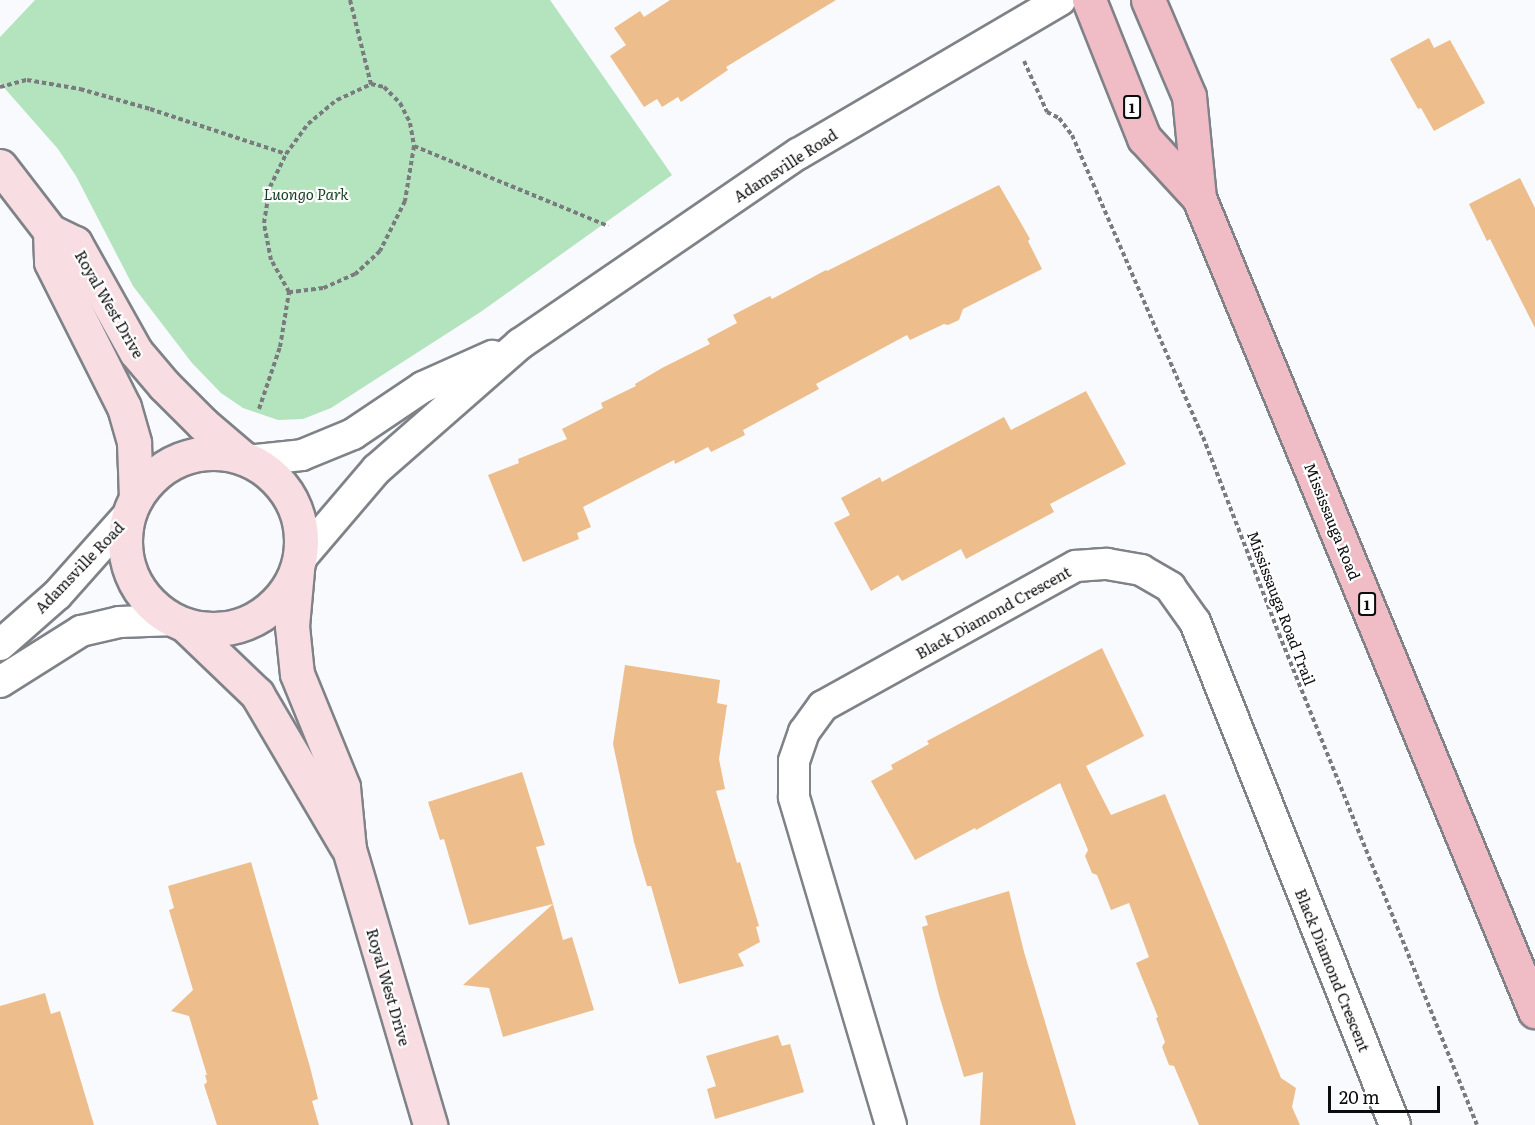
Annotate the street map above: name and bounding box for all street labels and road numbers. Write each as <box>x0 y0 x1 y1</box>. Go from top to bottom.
road number: 1 <box>1123 96 1141 118</box>
street label: Adamsville Road <box>730 125 840 205</box>
street label: Royal West Drive <box>72 247 148 361</box>
street label: Mississauga Road <box>1301 460 1365 582</box>
street label: Adamsville Road <box>31 518 127 616</box>
street label: Mississauga Road Trail <box>1244 528 1320 688</box>
street label: Black Diamond Crescent <box>912 562 1074 662</box>
road number: 1 <box>1358 593 1376 615</box>
street label: Black Diamond Crescent <box>1292 886 1374 1054</box>
street label: Royal West Drive <box>364 926 414 1048</box>

